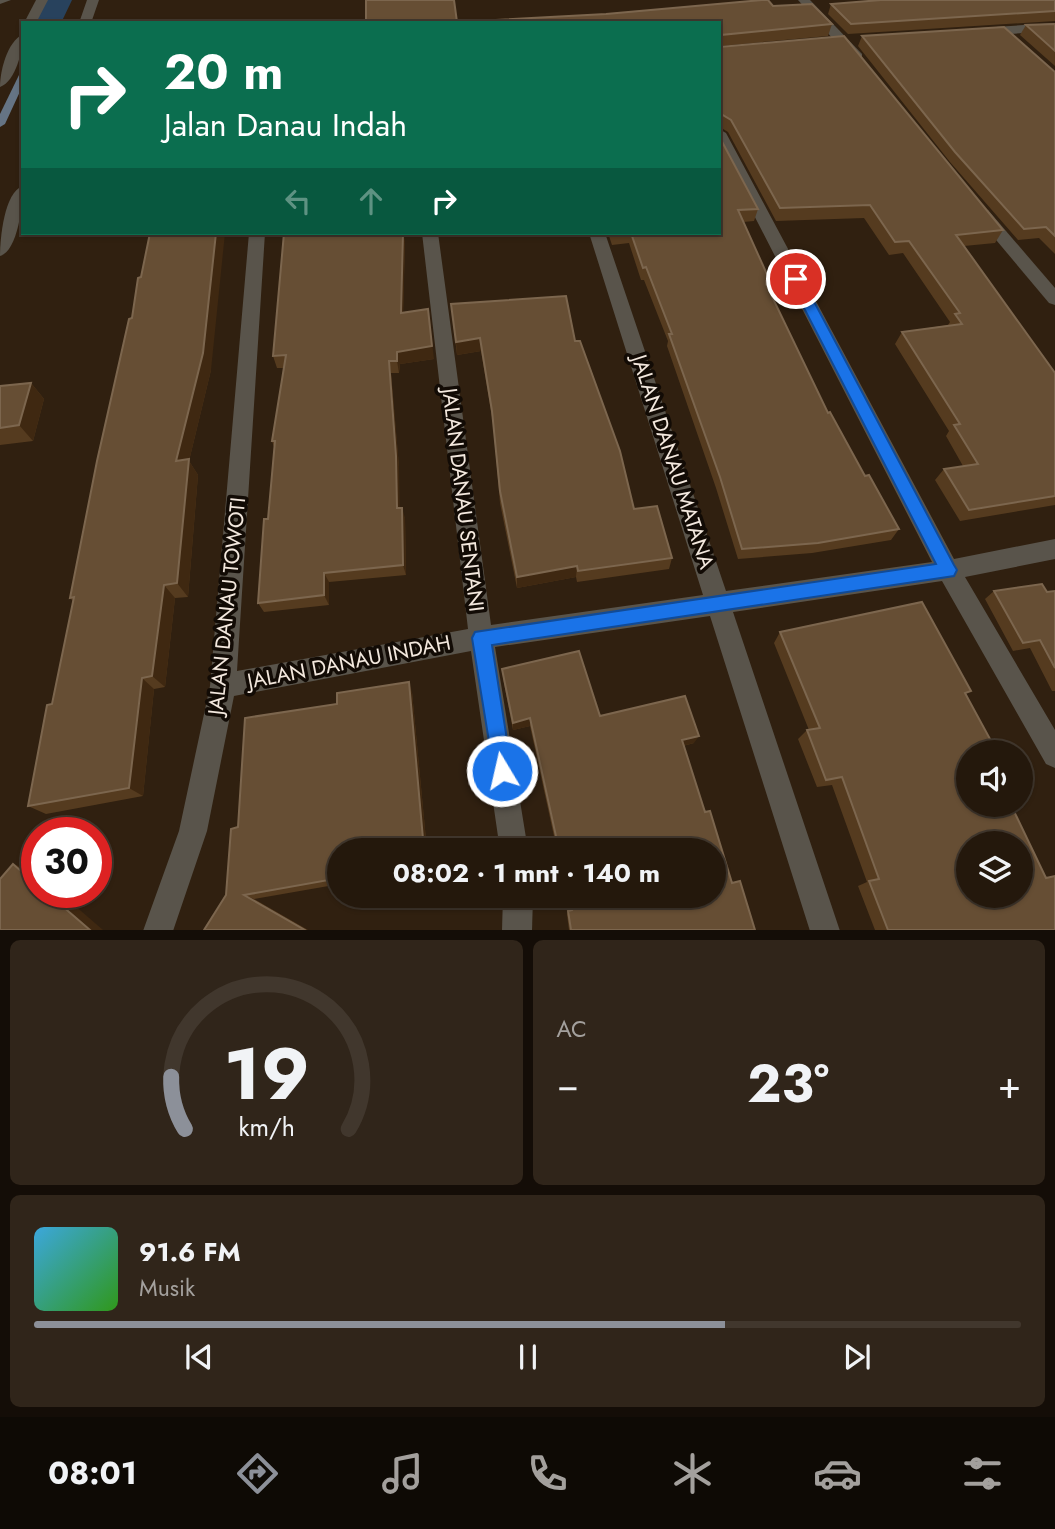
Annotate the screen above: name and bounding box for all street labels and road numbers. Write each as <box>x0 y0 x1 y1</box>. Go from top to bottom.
street label: JALAN DANAU MATANA <box>623 348 722 573</box>
street label: JALAN DANAU SENTANI <box>434 384 492 613</box>
street label: JALAN DANAU TOWOTI <box>200 496 253 719</box>
street label: JALAN DANAU INDAH <box>242 628 453 697</box>

